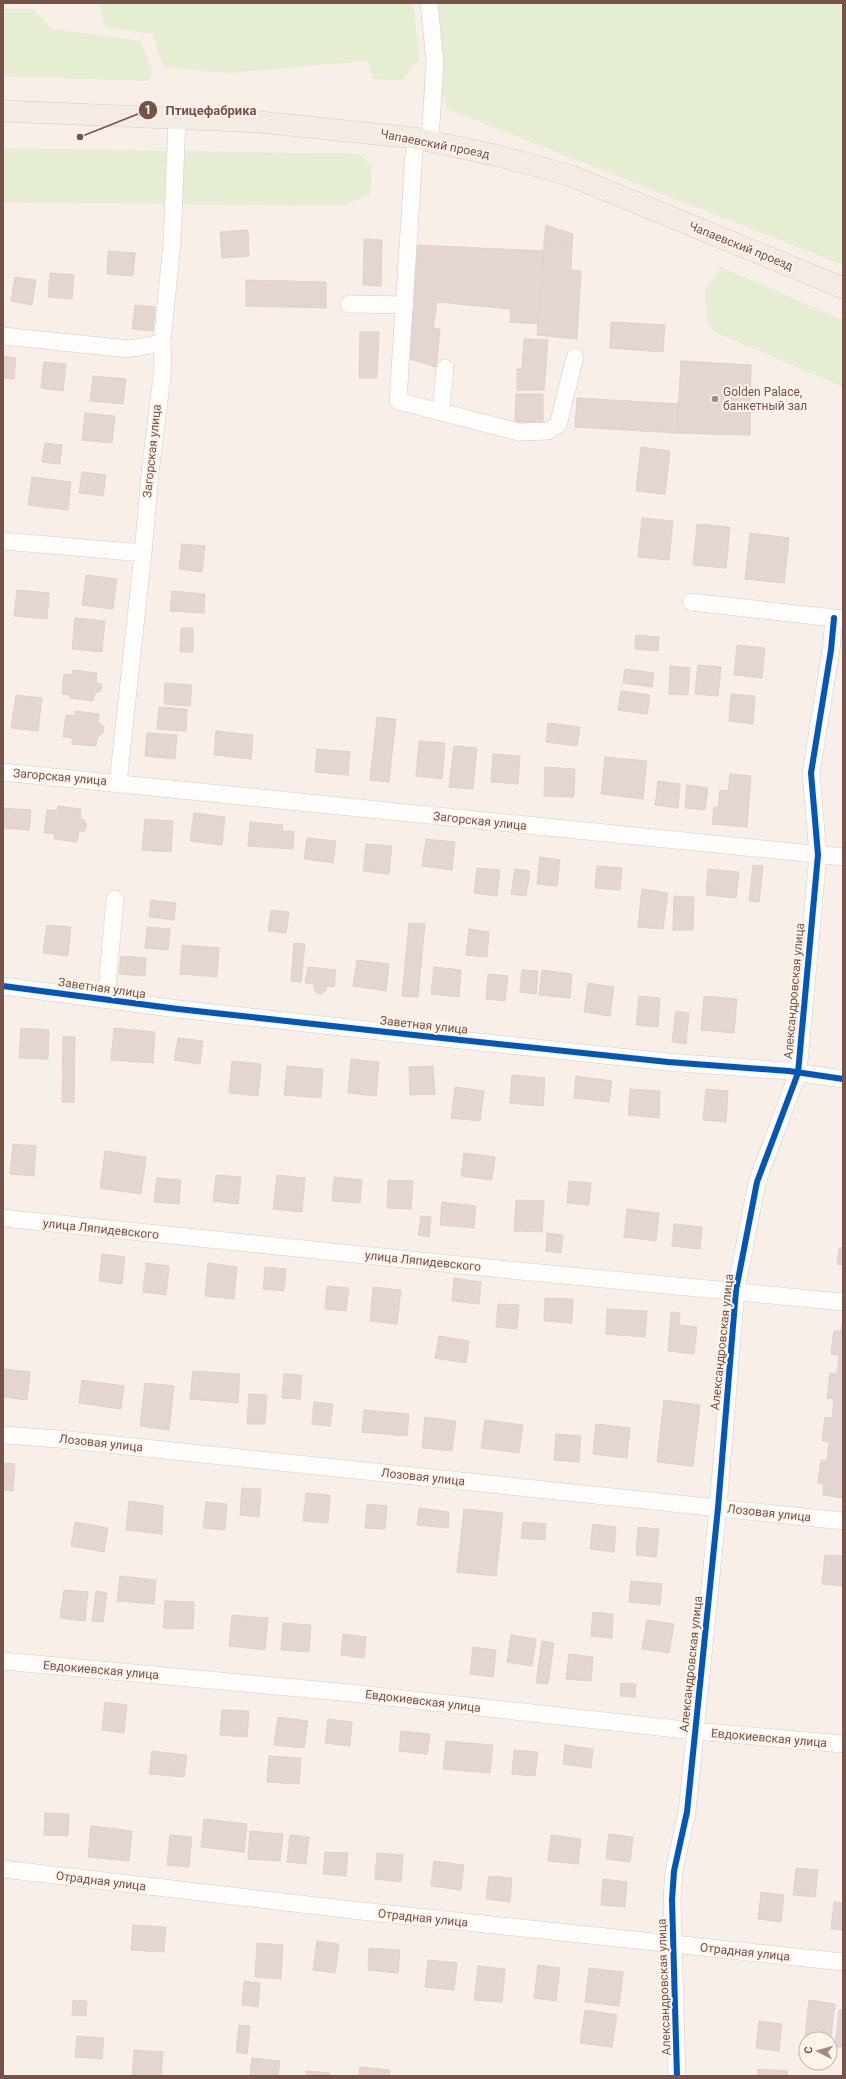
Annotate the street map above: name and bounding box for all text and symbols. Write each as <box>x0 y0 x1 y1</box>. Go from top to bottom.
callout: Птицефабрика <box>138 98 265 123</box>
text: 1 <box>145 103 151 117</box>
text: Птицефабрика <box>166 103 256 118</box>
street label: Чапаевский проезд <box>379 127 491 161</box>
street label: Чапаевский проезд <box>687 219 795 273</box>
place label: Golden Palace, банкетный зал <box>723 385 807 413</box>
marker: Golden Palace, банкетный зал <box>710 394 720 404</box>
street label: Загорская улица <box>140 404 164 498</box>
street label: Загорская улица <box>13 766 107 788</box>
street label: Загорская улица <box>433 809 527 833</box>
street label: Александровская улица <box>781 922 807 1060</box>
street label: Заветная улица <box>57 975 147 1001</box>
street label: Заветная улица <box>379 1013 469 1037</box>
street label: улица Ляпидевского <box>42 1216 160 1242</box>
street label: улица Ляпидевского <box>364 1248 482 1274</box>
street label: Александровская улица <box>708 1273 736 1411</box>
street label: Лозовая улица <box>58 1432 144 1454</box>
street label: Лозовая улица <box>380 1466 466 1488</box>
street label: Лозовая улица <box>726 1502 812 1524</box>
street label: Александровская улица <box>677 1595 705 1733</box>
street label: Евдокиевская улица <box>43 1658 159 1682</box>
street label: Евдокиевская улица <box>364 1687 482 1715</box>
street label: Евдокиевская улица <box>711 1726 827 1750</box>
street label: Отрадная улица <box>55 1869 147 1893</box>
street label: Отрадная улица <box>377 1906 469 1930</box>
street label: Александровская улица <box>655 1918 673 2056</box>
street label: Отрадная улица <box>699 1940 791 1964</box>
north arrow <box>798 2031 838 2071</box>
text: С <box>802 2046 815 2054</box>

